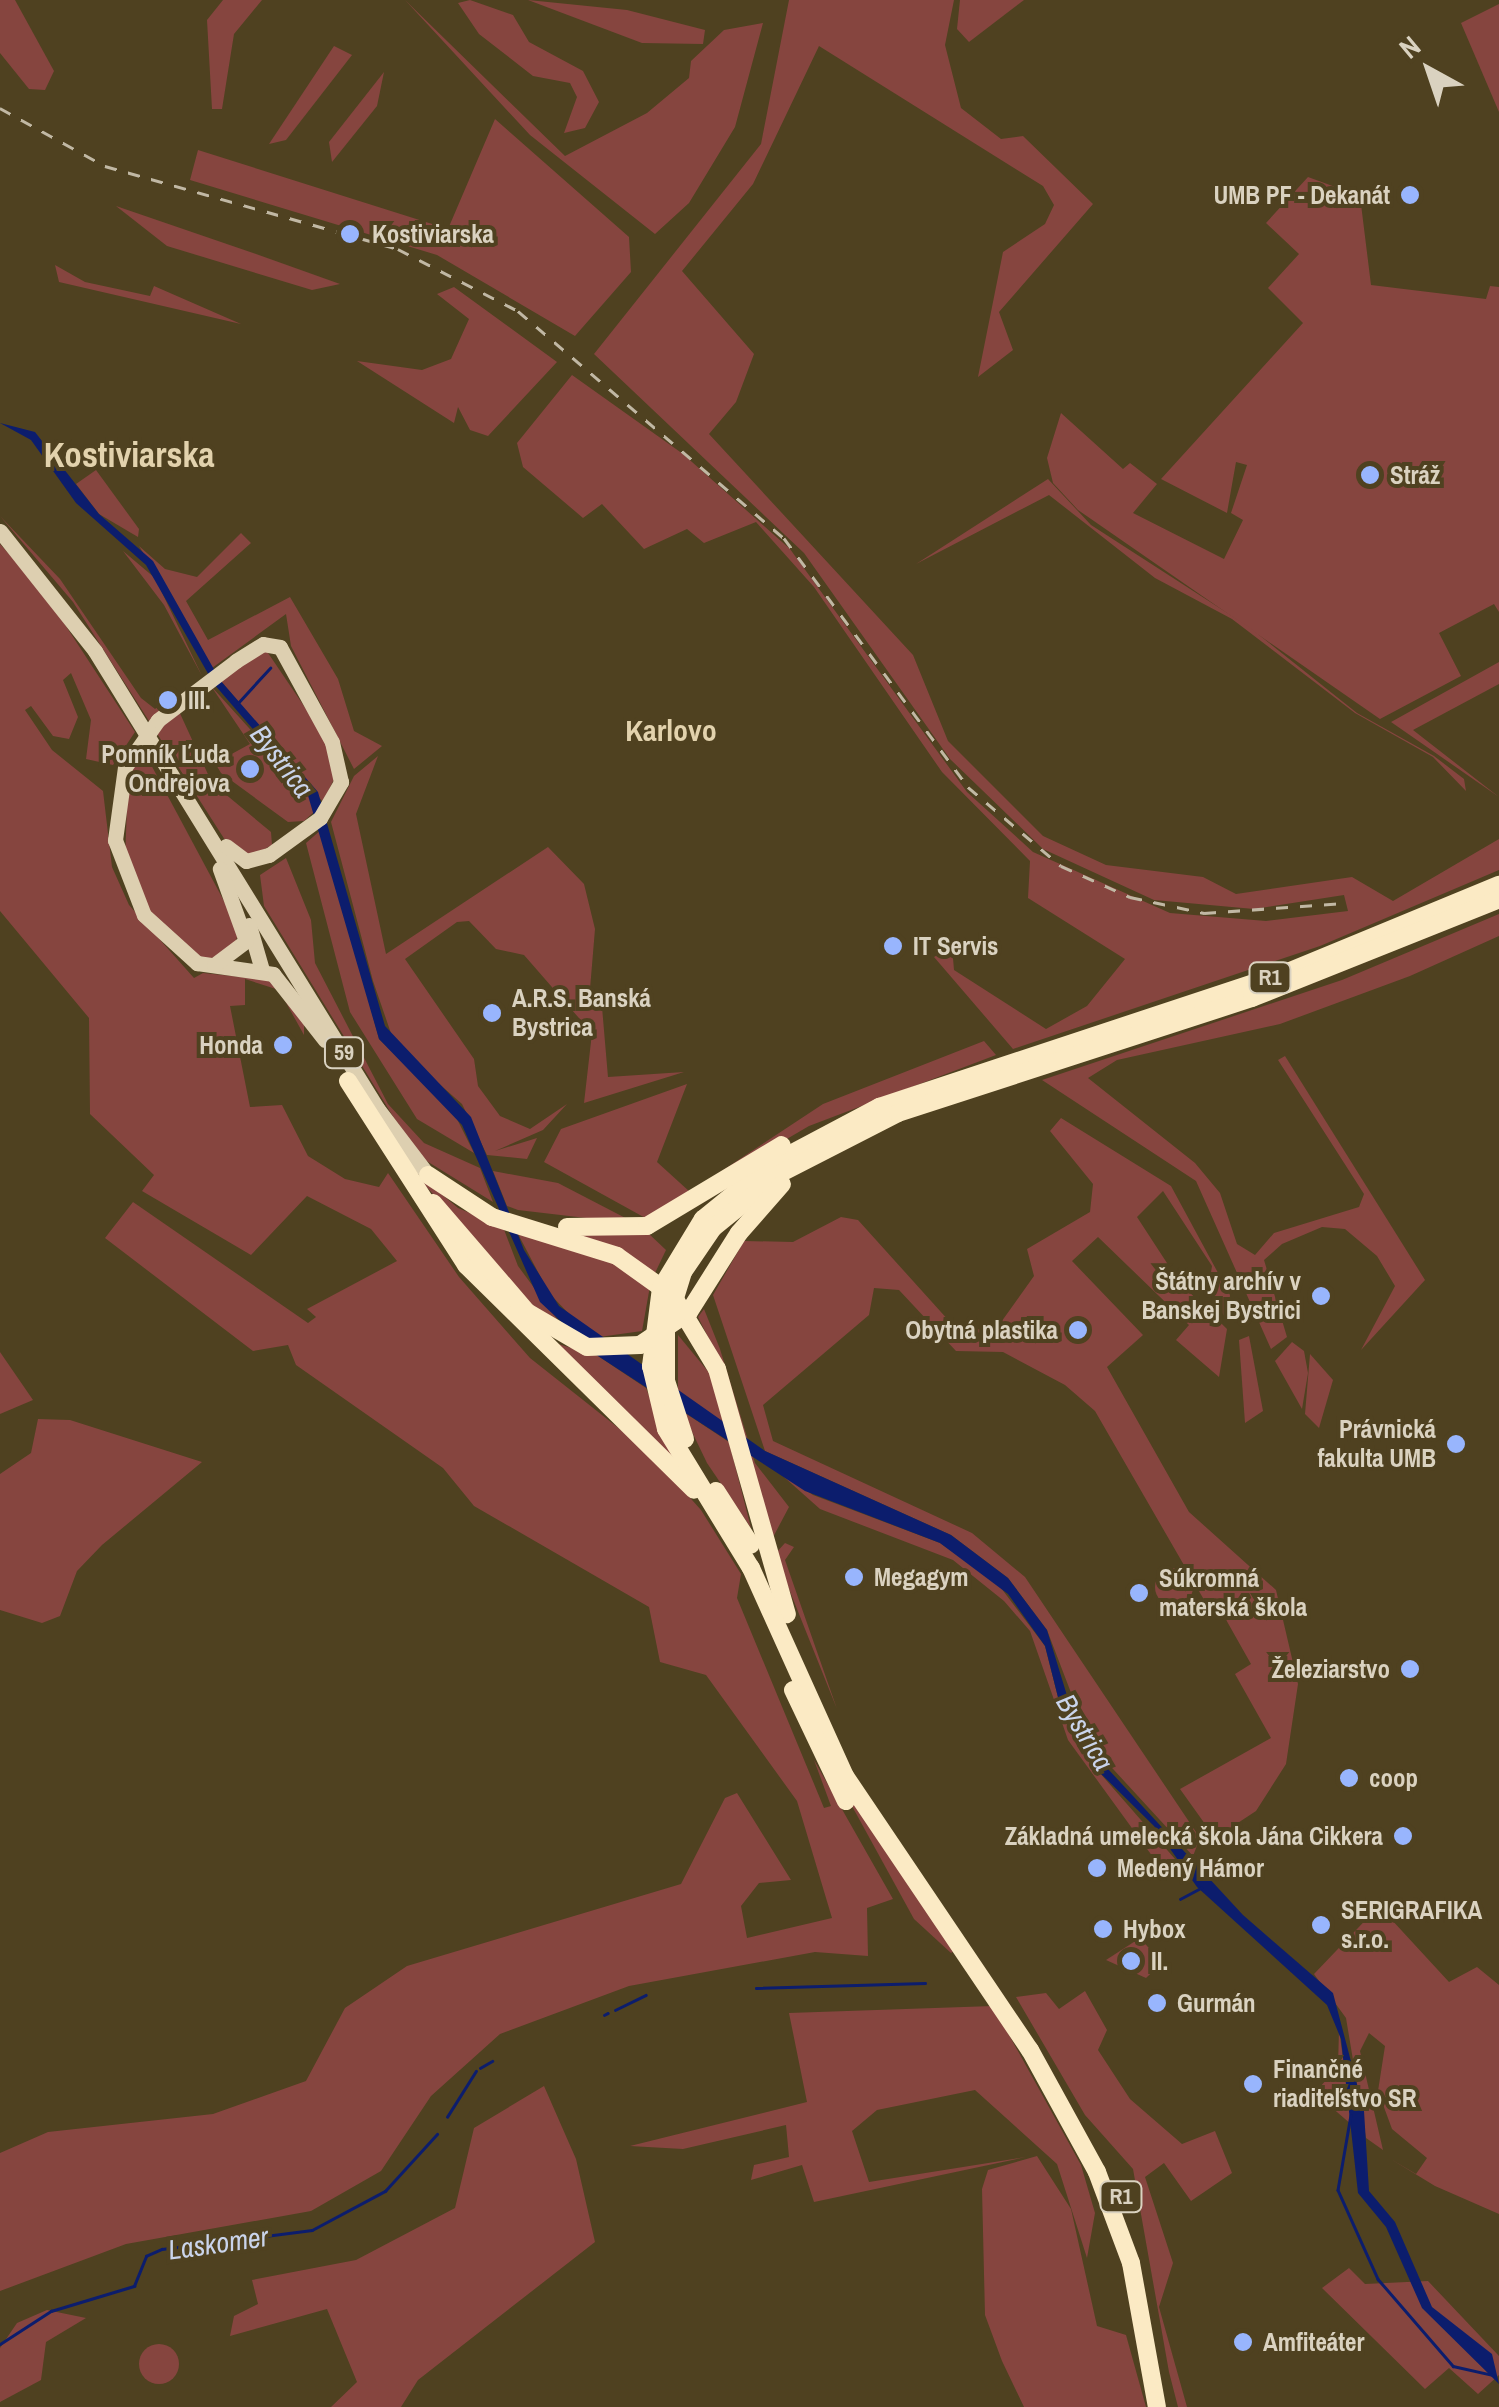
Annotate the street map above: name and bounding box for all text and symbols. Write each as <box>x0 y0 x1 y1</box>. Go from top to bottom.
north arrow <box>1379 20 1479 120</box>
text: N <box>1391 27 1428 67</box>
place label: UMB PF - Dekanát <box>1213 180 1390 210</box>
marker: UMB PF - Dekanát <box>1399 184 1421 206</box>
place label: Kostiviarska <box>372 219 494 249</box>
marker: Kostiviarska <box>337 221 363 247</box>
district label: Kostiviarska <box>44 434 214 476</box>
place label: Stráž <box>1390 460 1440 490</box>
marker: Stráž <box>1359 464 1381 486</box>
place label: III. <box>188 685 211 715</box>
marker: III. <box>157 689 179 711</box>
district label: Karlovo <box>625 712 717 748</box>
water label: Bystrica <box>243 718 321 804</box>
place label: Pomník Ľuda Ondrejova <box>101 740 230 799</box>
marker: Pomník Ľuda Ondrejova <box>239 758 261 780</box>
place label: IT Servis <box>913 931 998 961</box>
marker: IT Servis <box>882 935 904 957</box>
road number: R1 <box>1248 961 1292 995</box>
place label: A.R.S. Banská Bystrica <box>512 984 651 1043</box>
marker: A.R.S. Banská Bystrica <box>481 1002 503 1024</box>
place label: Honda <box>199 1030 263 1060</box>
marker: Honda <box>272 1034 294 1056</box>
road number: 59 <box>322 1036 366 1070</box>
place label: Štátny archív v Banskej Bystrici <box>1141 1267 1301 1326</box>
marker: Štátny archív v Banskej Bystrici <box>1310 1285 1332 1307</box>
place label: Obytná plastika <box>905 1315 1058 1345</box>
marker: Obytná plastika <box>1067 1319 1089 1341</box>
place label: Právnická fakulta UMB <box>1318 1415 1436 1474</box>
marker: Právnická fakulta UMB <box>1445 1433 1467 1455</box>
place label: Megagym <box>874 1562 969 1592</box>
place label: Súkromná materská škola <box>1159 1564 1307 1623</box>
marker: Megagym <box>843 1566 865 1588</box>
marker: Súkromná materská škola <box>1128 1582 1150 1604</box>
place label: Železiarstvo <box>1272 1654 1390 1684</box>
marker: Železiarstvo <box>1399 1658 1421 1680</box>
water label: Bystrica <box>1049 1688 1121 1776</box>
place label: coop <box>1369 1763 1418 1793</box>
marker: coop <box>1338 1767 1360 1789</box>
place label: Základná umelecká škola Jána Cikkera <box>1005 1821 1383 1851</box>
marker: Základná umelecká škola Jána Cikkera <box>1392 1825 1414 1847</box>
place label: Medený Hámor <box>1117 1853 1264 1883</box>
marker: Medený Hámor <box>1086 1857 1108 1879</box>
place label: SERIGRAFIKA s.r.o. <box>1341 1896 1482 1955</box>
place label: Hybox <box>1123 1914 1186 1944</box>
marker: SERIGRAFIKA s.r.o. <box>1310 1914 1332 1936</box>
marker: Hybox <box>1092 1918 1114 1940</box>
place label: II. <box>1151 1946 1168 1976</box>
marker: II. <box>1120 1950 1142 1972</box>
place label: Gurmán <box>1177 1988 1256 2018</box>
marker: Gurmán <box>1146 1992 1168 2014</box>
place label: Finančné riaditeľstvo SR <box>1273 2055 1417 2114</box>
marker: Finančné riaditeľstvo SR <box>1242 2073 1264 2095</box>
road number: R1 <box>1098 2180 1144 2214</box>
water label: Laskomer <box>166 2219 270 2267</box>
place label: Amfiteáter <box>1263 2327 1364 2357</box>
marker: Amfiteáter <box>1232 2331 1254 2353</box>

